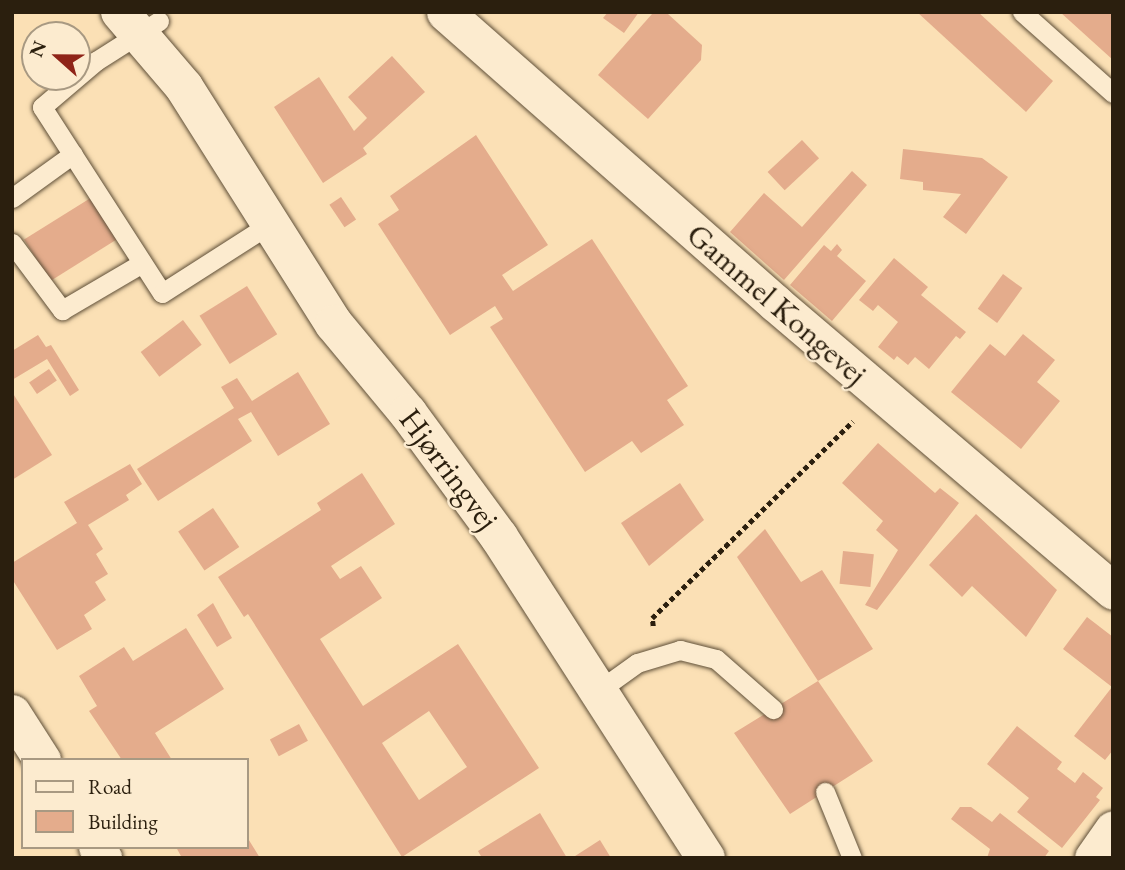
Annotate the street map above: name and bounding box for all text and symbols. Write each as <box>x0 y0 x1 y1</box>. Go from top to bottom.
north arrow <box>21 21 91 91</box>
text: N <box>23 37 52 61</box>
street label: Gammel Kongevej <box>679 215 875 393</box>
street label: Hjørringvej <box>391 401 507 537</box>
legend <box>21 758 248 849</box>
text: Road <box>88 773 132 800</box>
text: Building <box>88 808 158 835</box>

